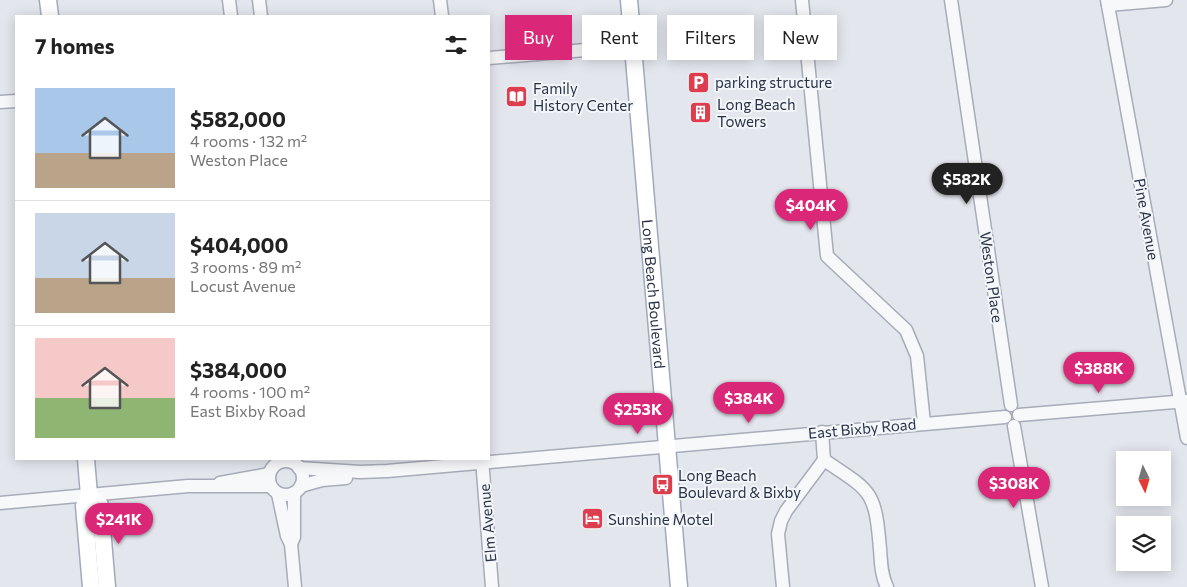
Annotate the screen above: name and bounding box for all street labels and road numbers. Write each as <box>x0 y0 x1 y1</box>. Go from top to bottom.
street label: Pine Avenue <box>1131 177 1163 261</box>
street label: Long Beach Boulevard <box>639 218 669 369</box>
street label: Weston Place <box>977 230 1007 324</box>
street label: East Bixby Road <box>807 414 917 442</box>
street label: Elm Avenue <box>475 483 499 563</box>

